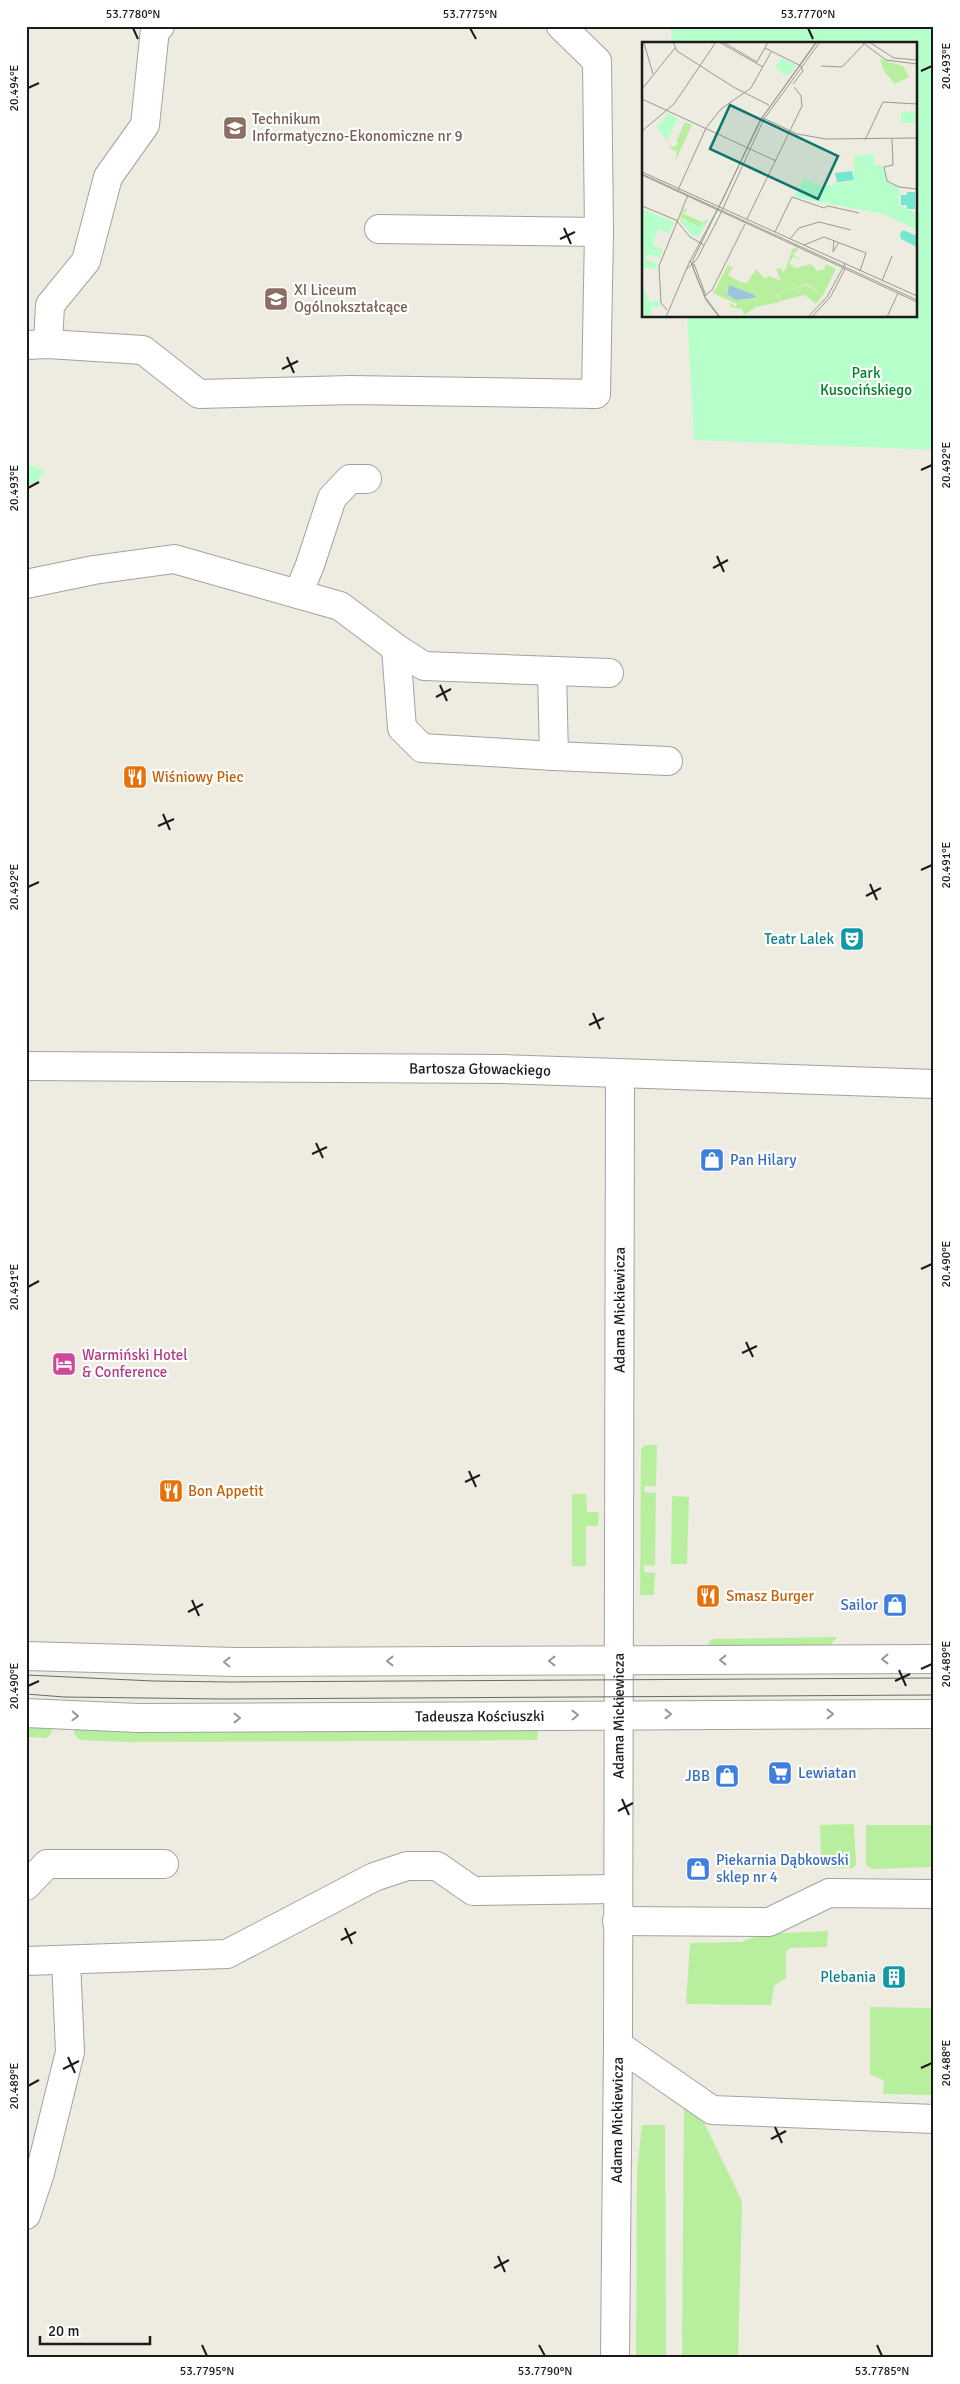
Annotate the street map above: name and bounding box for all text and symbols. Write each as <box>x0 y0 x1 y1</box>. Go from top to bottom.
text: 53.7780°N <box>106 7 160 22</box>
text: 53.7775°N <box>443 7 497 22</box>
text: 53.7770°N <box>781 7 835 22</box>
inset map <box>642 42 918 318</box>
text: 20.493°E <box>939 42 954 89</box>
text: 20.494°E <box>7 64 22 111</box>
place label: Technikum Informatyczno-Ekonomiczne nr 9 <box>252 110 463 145</box>
school or university icon: Technikum Informatyczno-Ekonomiczne nr 9 <box>222 115 248 141</box>
place label: XI Liceum Ogólnokształcące <box>294 281 408 316</box>
school or university icon: XI Liceum Ogólnokształcące <box>263 286 289 312</box>
park label: Park Kusocińskiego <box>820 364 912 399</box>
text: 20.492°E <box>939 441 954 488</box>
text: 20.493°E <box>7 464 22 511</box>
restaurant icon: Wiśniowy Piec <box>122 764 148 790</box>
place label: Wiśniowy Piec <box>152 768 244 786</box>
text: 20.491°E <box>939 841 954 888</box>
text: 20.492°E <box>7 863 22 910</box>
theatre icon: Teatr Lalek <box>839 926 865 952</box>
place label: Teatr Lalek <box>764 930 834 948</box>
street label: Bartosza Głowackiego <box>409 1059 551 1080</box>
shop icon: Pan Hilary <box>699 1147 725 1173</box>
place label: Pan Hilary <box>730 1151 796 1169</box>
text: 20.490°E <box>939 1240 954 1287</box>
street label: Adama Mickiewicza <box>610 1247 629 1373</box>
text: 20.491°E <box>7 1263 22 1310</box>
place label: Warmiński Hotel & Conference <box>82 1346 188 1381</box>
hotel icon: Warmiński Hotel & Conference <box>51 1351 77 1377</box>
restaurant icon: Bon Appetit <box>158 1478 184 1504</box>
place label: Bon Appetit <box>188 1482 264 1500</box>
restaurant icon: Smasz Burger <box>695 1583 721 1609</box>
place label: Smasz Burger <box>726 1587 815 1605</box>
shop icon: Sailor <box>882 1592 908 1618</box>
place label: Sailor <box>840 1596 878 1614</box>
text: 20.489°E <box>939 1640 954 1687</box>
street label: Adama Mickiewicza <box>610 1653 628 1779</box>
one-way arrow <box>881 1654 888 1664</box>
one-way arrow <box>718 1655 726 1665</box>
one-way arrow <box>385 1656 393 1666</box>
one-way arrow <box>548 1656 556 1666</box>
one-way arrow <box>223 1657 230 1667</box>
text: 20.490°E <box>7 1662 22 1709</box>
street label: Tadeusza Kościuszki <box>415 1707 544 1726</box>
one-way arrow <box>664 1709 672 1719</box>
one-way arrow <box>826 1709 834 1719</box>
one-way arrow <box>571 1710 579 1721</box>
one-way arrow <box>72 1711 79 1721</box>
one-way arrow <box>234 1713 242 1723</box>
supermarket icon: Lewiatan <box>767 1760 793 1786</box>
shop icon: JBB <box>714 1763 740 1789</box>
place label: Lewiatan <box>798 1764 856 1782</box>
place label: JBB <box>685 1767 710 1785</box>
place label: Piekarnia Dąbkowski sklep nr 4 <box>716 1851 849 1886</box>
shop icon: Piekarnia Dąbkowski sklep nr 4 <box>685 1856 711 1882</box>
building icon: Plebania <box>881 1964 907 1990</box>
place label: Plebania <box>820 1968 876 1986</box>
text: 20.488°E <box>939 2039 954 2086</box>
street label: Adama Mickiewicza <box>608 2057 627 2183</box>
text: 20.489°E <box>7 2062 22 2109</box>
scale bar <box>40 2314 150 2346</box>
text: 20 m <box>48 2322 79 2340</box>
text: 53.7795°N <box>180 2364 234 2379</box>
text: 53.7790°N <box>518 2364 572 2379</box>
text: 53.7785°N <box>855 2364 909 2379</box>

